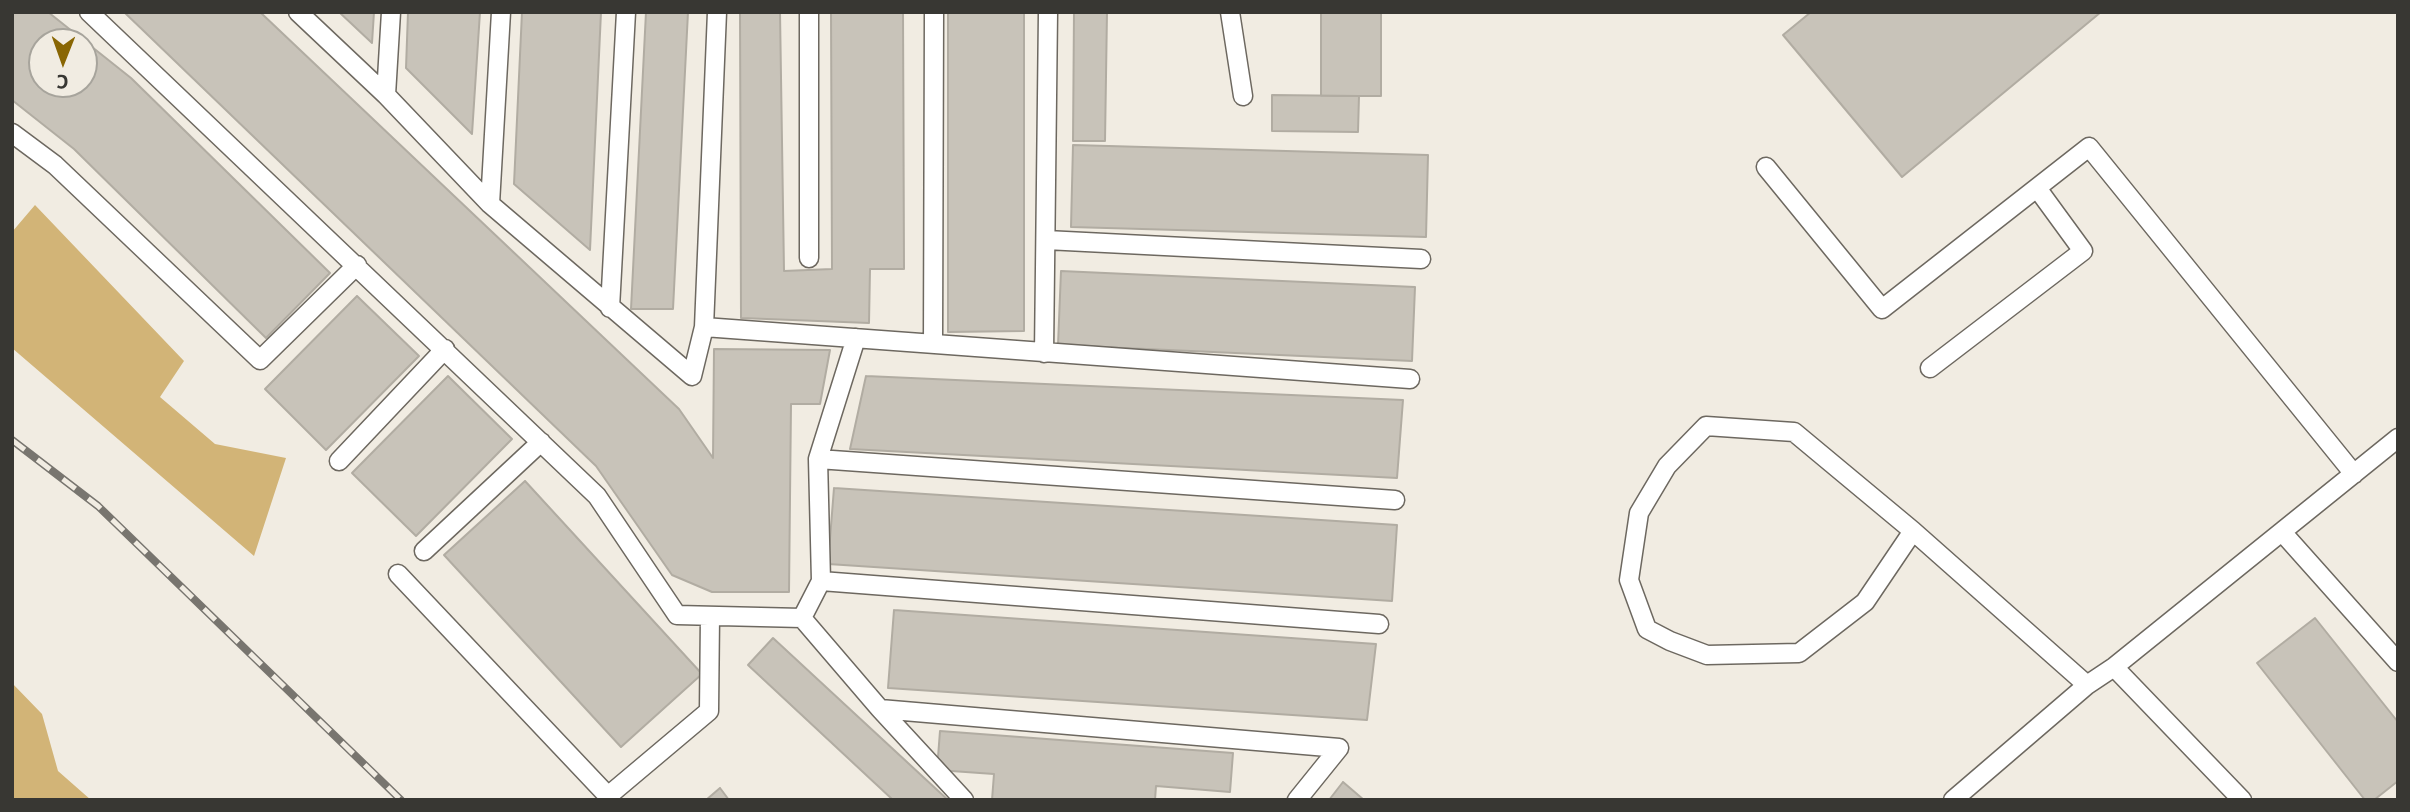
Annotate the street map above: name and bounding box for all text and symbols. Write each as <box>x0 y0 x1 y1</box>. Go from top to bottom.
north arrow <box>28 28 98 98</box>
text: С <box>56 69 69 95</box>

